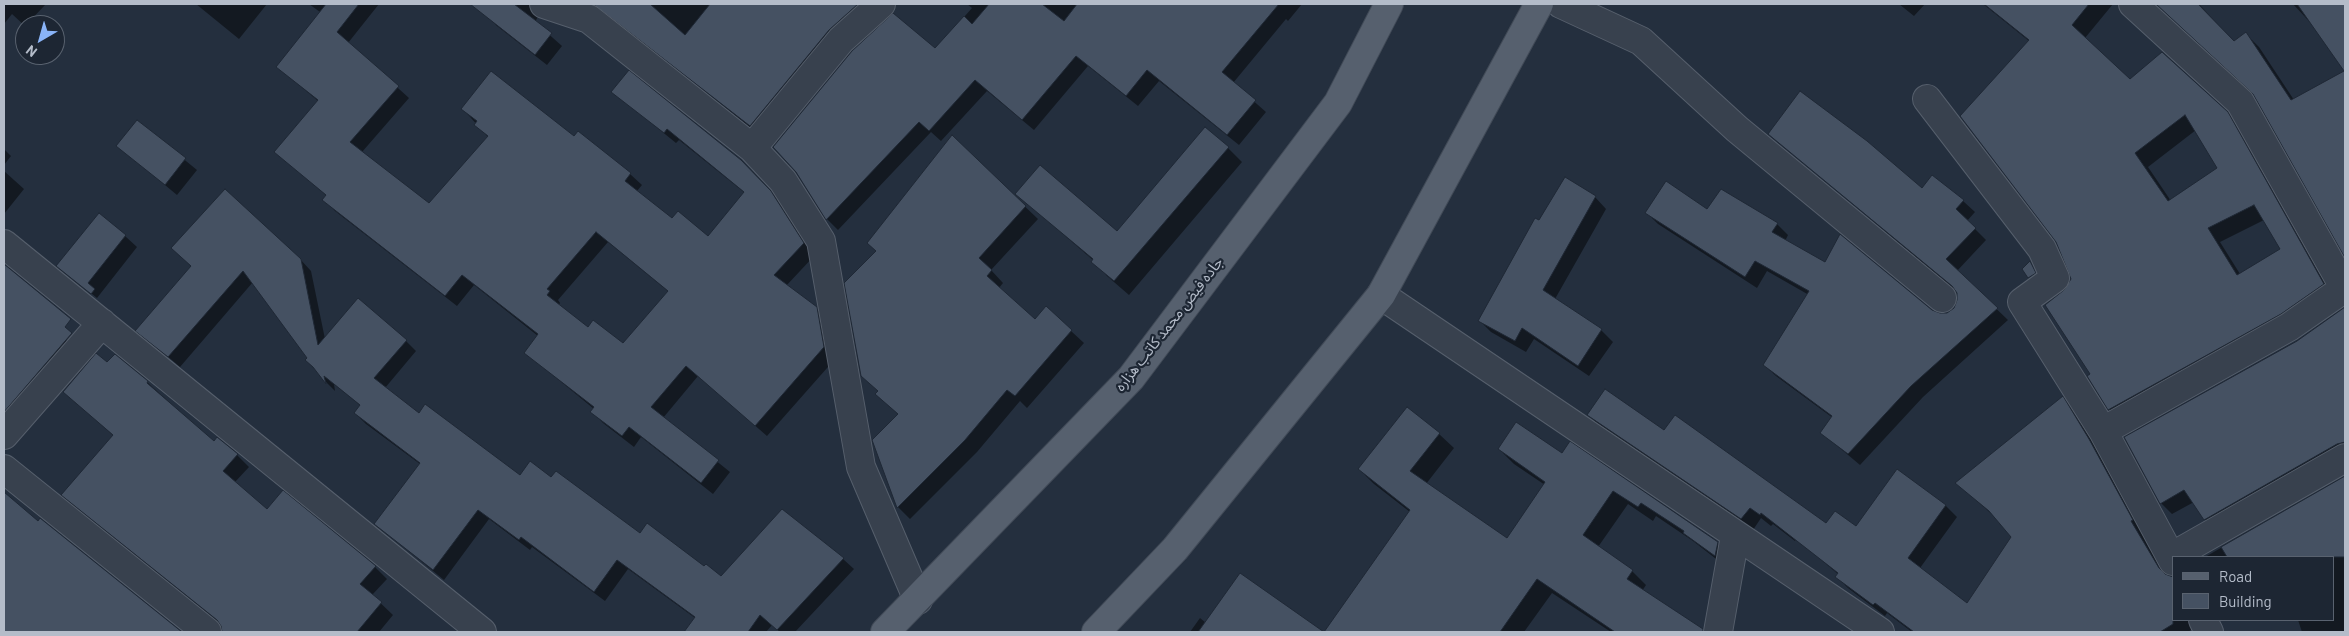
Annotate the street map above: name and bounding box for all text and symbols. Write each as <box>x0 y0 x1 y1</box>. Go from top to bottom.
north arrow <box>15 15 65 65</box>
text: N <box>22 42 40 61</box>
street label: جاده فیض محمد کاتب هزاره <box>1111 253 1227 395</box>
legend <box>2172 556 2334 621</box>
text: Road <box>2219 567 2252 585</box>
text: Building <box>2219 592 2272 610</box>

